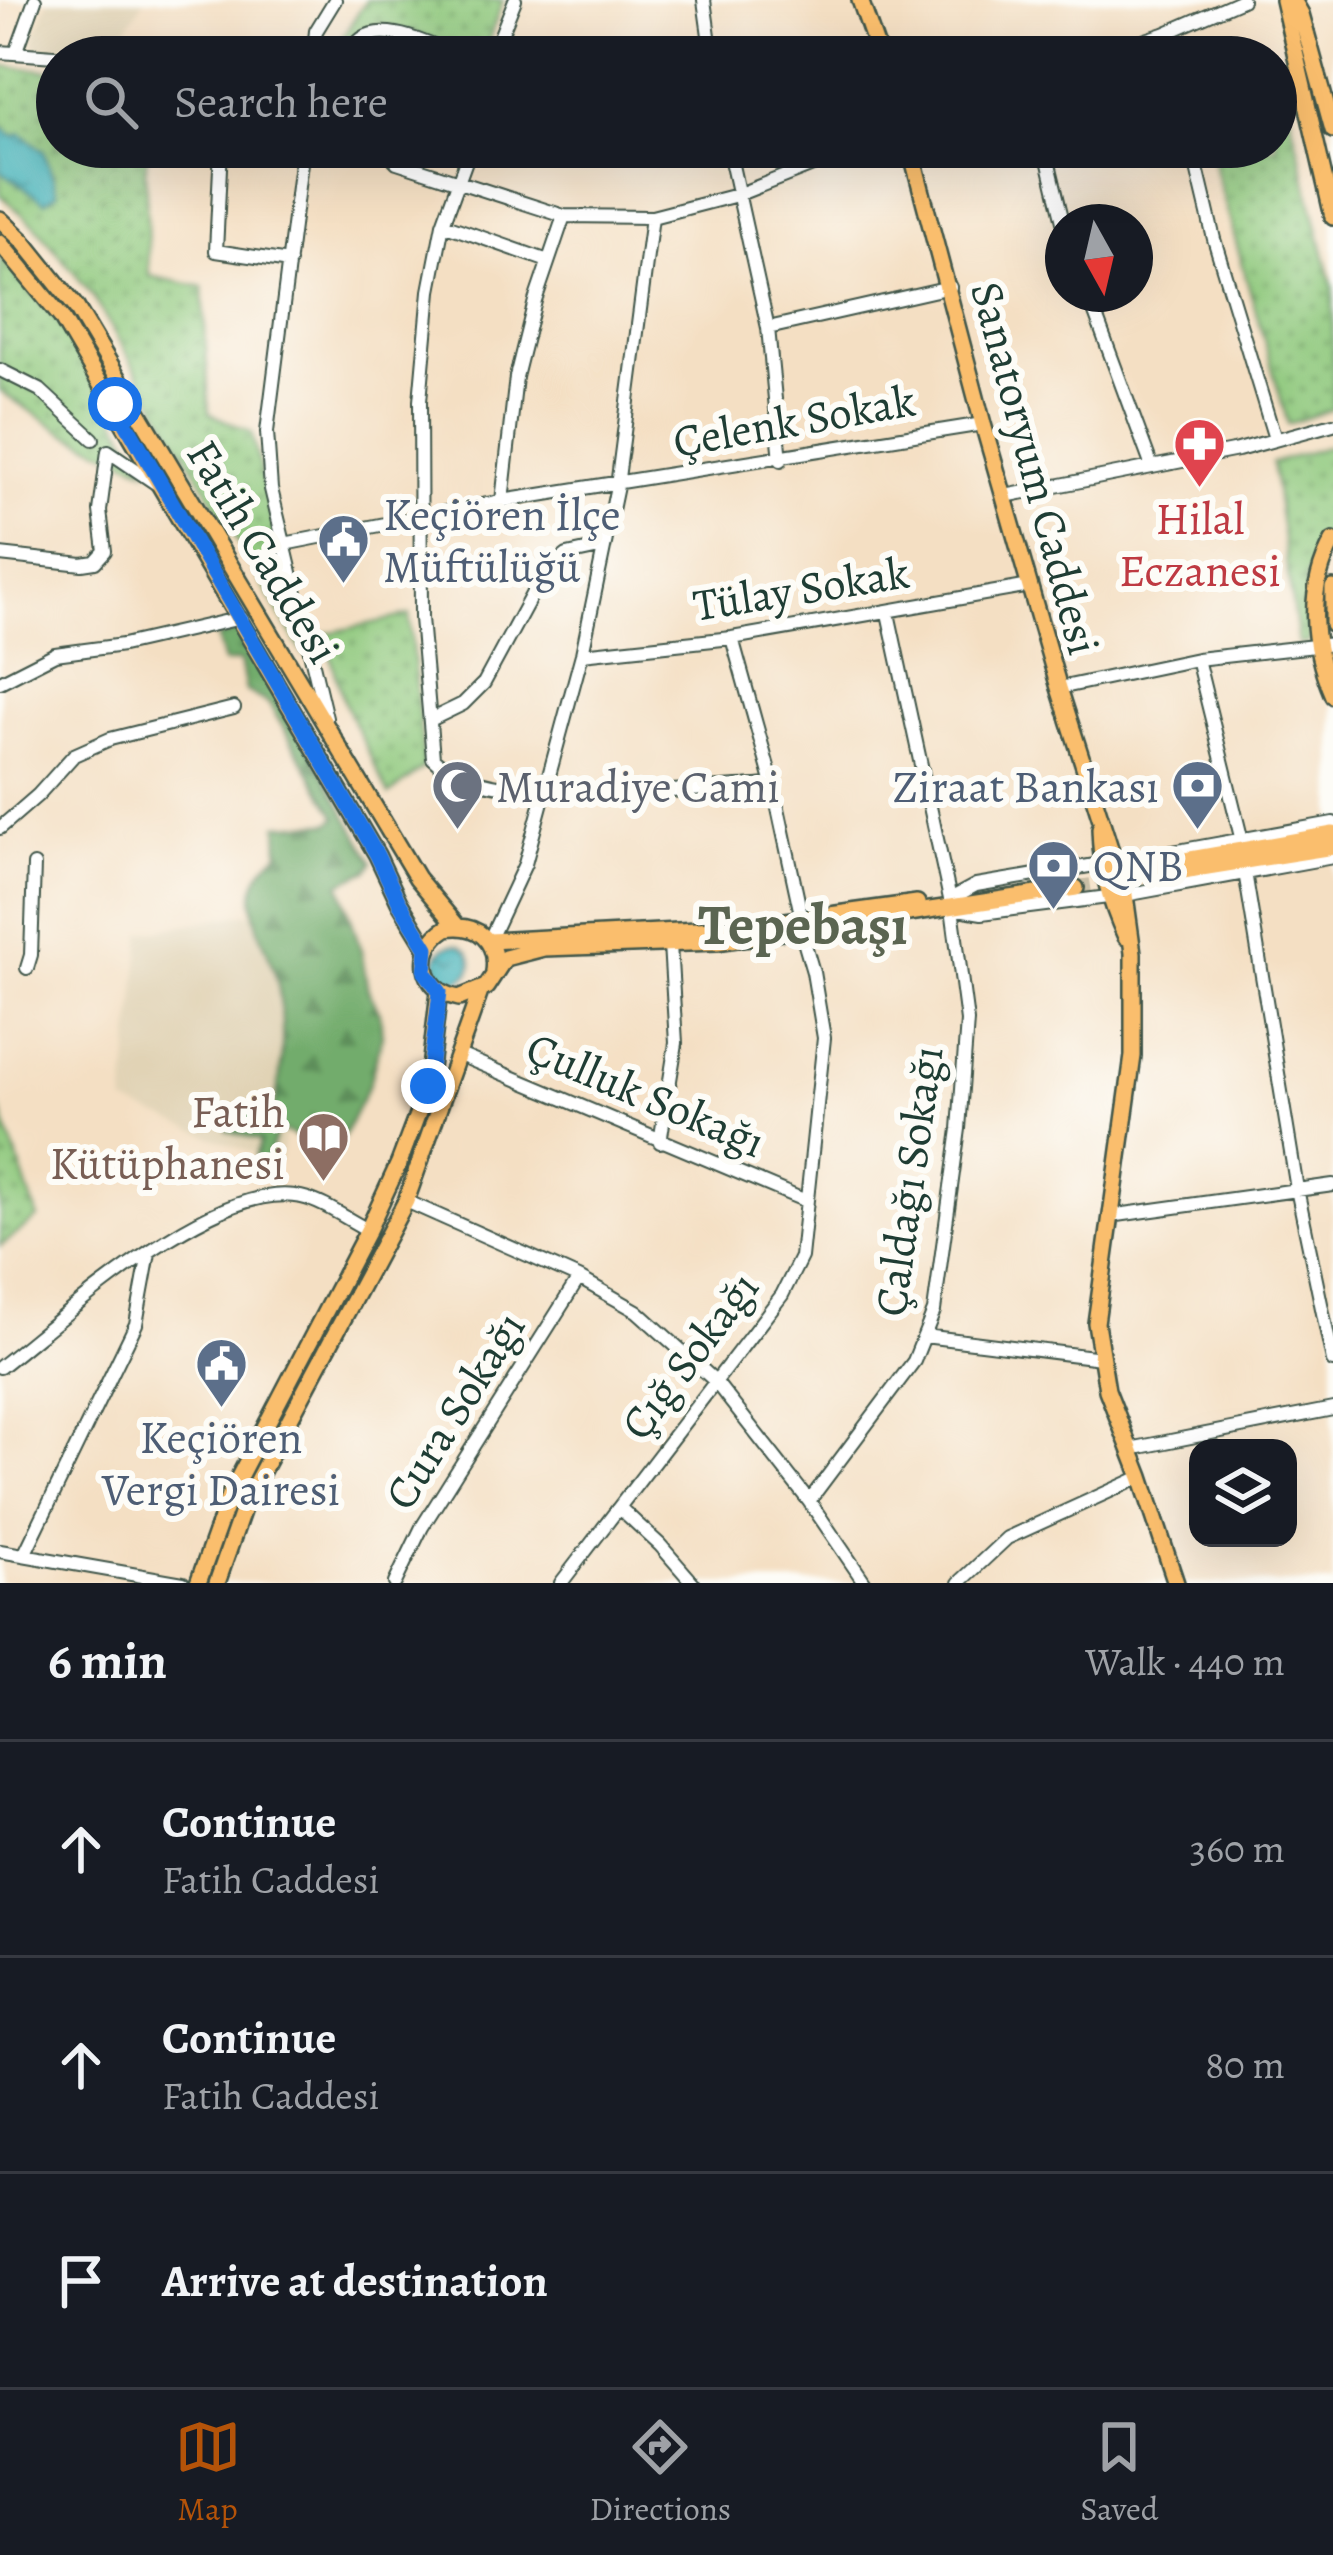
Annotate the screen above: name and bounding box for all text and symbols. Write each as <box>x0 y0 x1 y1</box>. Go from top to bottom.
search box <box>36 36 1297 168</box>
icon: search <box>78 69 144 135</box>
text: Search here <box>174 71 388 133</box>
north arrow <box>1045 204 1153 312</box>
street label: Sanatoryum Caddesi <box>955 275 1115 662</box>
street label: Çelenk Sokak <box>668 369 920 473</box>
route start <box>88 377 142 431</box>
pharmacy icon: Hilal Eczanesi <box>1172 416 1228 490</box>
street label: Fatih Caddesi <box>172 428 354 675</box>
place label: Keçiören İlçe Müftülüğü <box>383 484 621 598</box>
place label: Hilal Eczanesi <box>1119 488 1281 602</box>
public building icon: Keçiören İlçe Müftülüğü <box>316 512 372 586</box>
street label: Tülay Sokak <box>689 541 914 637</box>
place label: Muradiye Cami <box>496 756 780 818</box>
place label: Ziraat Bankası <box>893 756 1159 818</box>
mosque icon: Muradiye Cami <box>429 758 485 832</box>
bank icon: Ziraat Bankası <box>1170 758 1226 832</box>
place label: QNB <box>1093 835 1184 897</box>
bank icon: QNB <box>1026 837 1082 911</box>
district label: Tepebaşı <box>698 886 908 964</box>
street label: Çulluk Sokağı <box>517 1017 774 1173</box>
street label: Çaldağı Sokağı <box>859 1042 959 1320</box>
route end <box>401 1059 455 1113</box>
place label: Fatih Kütüphanesi <box>50 1081 285 1195</box>
library icon: Fatih Kütüphanesi <box>296 1109 352 1183</box>
street label: Çığ Sokağı <box>606 1259 773 1452</box>
street label: Cura Sokağı <box>370 1300 540 1521</box>
public building icon: Keçiören Vergi Dairesi <box>193 1335 249 1409</box>
place label: Keçiören Vergi Dairesi <box>101 1407 340 1521</box>
map controls <box>1189 1439 1297 1547</box>
button: layers <box>1189 1439 1297 1547</box>
text: 6 min <box>48 1626 167 1696</box>
text: Walk · 440 m <box>1085 1635 1285 1688</box>
text: Continue <box>162 1791 336 1853</box>
icon: ahead <box>48 1816 114 1882</box>
text: 360 m <box>1190 1822 1285 1875</box>
text: Fatih Caddesi <box>162 1853 380 1906</box>
text: Continue <box>162 2007 336 2069</box>
icon: ahead <box>48 2032 114 2098</box>
text: 80 m <box>1205 2038 1285 2091</box>
text: Fatih Caddesi <box>162 2069 380 2122</box>
icon: arrive <box>48 2248 114 2314</box>
text: Arrive at destination <box>162 2250 548 2312</box>
tab: Map <box>175 2414 241 2531</box>
tab: Directions <box>590 2414 731 2531</box>
tab: Saved <box>1080 2414 1158 2531</box>

